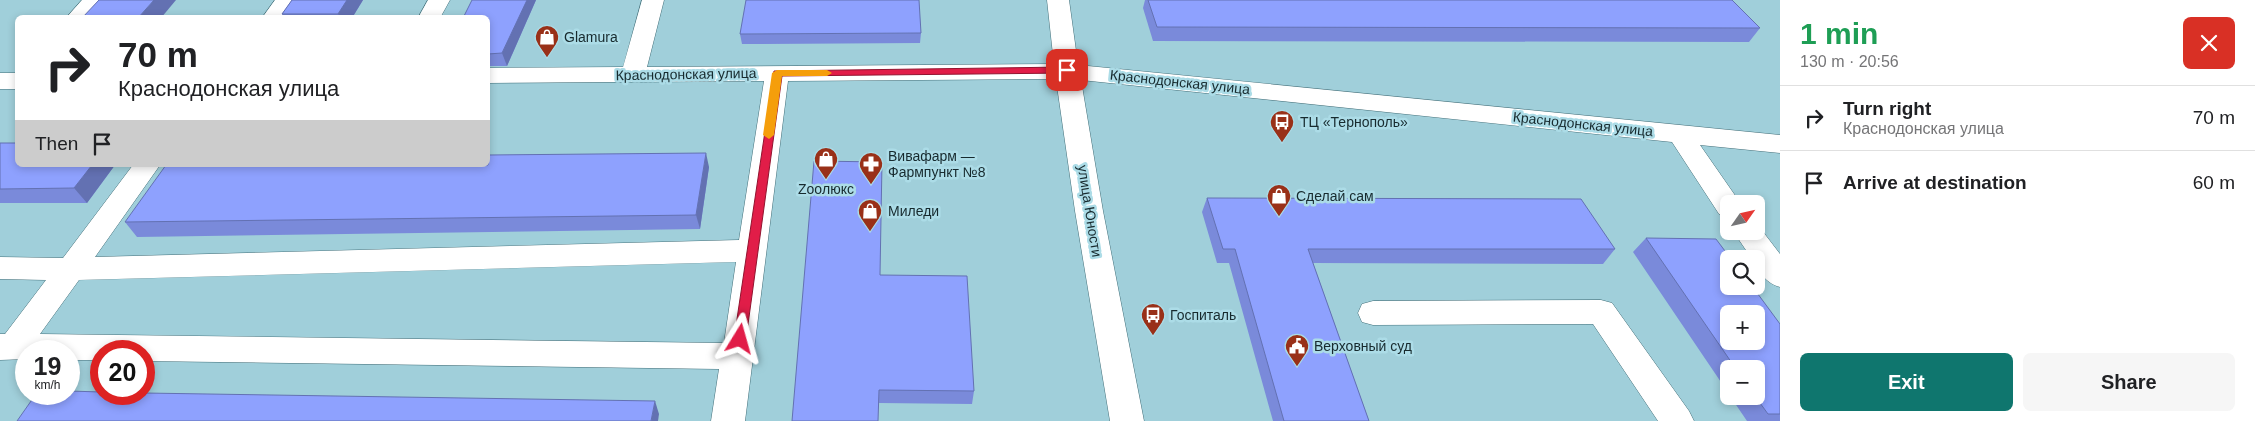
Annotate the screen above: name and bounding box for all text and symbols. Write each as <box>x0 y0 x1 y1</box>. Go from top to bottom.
text: 1 min <box>1800 17 1878 50</box>
button: close <box>2183 17 2235 69</box>
shop icon: Glamura <box>534 24 560 58</box>
place label: Glamura <box>564 29 618 45</box>
icon: right <box>35 35 100 100</box>
text: 70 m <box>118 35 198 74</box>
pin <box>1046 49 1088 91</box>
text: 130 m · 20:56 <box>1800 53 1899 70</box>
icon: arrive <box>1053 56 1081 84</box>
street label: Краснодонская улица <box>615 65 757 83</box>
street label: Краснодонская улица <box>1109 67 1251 97</box>
text: Краснодонская улица <box>118 76 339 101</box>
text: Turn right <box>1843 98 1931 119</box>
icon: right <box>1800 104 1828 132</box>
text: 70 m <box>2193 107 2235 128</box>
bus stop icon: ТЦ «Тернополь» <box>1269 109 1295 143</box>
street label: Краснодонская улица <box>1512 109 1654 139</box>
place label: ТЦ «Тернополь» <box>1300 114 1408 130</box>
text: Краснодонская улица <box>1843 120 2004 137</box>
icon: arrive <box>88 130 116 158</box>
text: Then <box>35 133 78 154</box>
shop icon: Zooлюкс <box>813 146 839 180</box>
place label: Вивафарм — Фармпункт №8 <box>888 148 986 180</box>
pharmacy icon: Вивафарм — Фармпункт №8 <box>858 151 884 185</box>
street label: улица Юности <box>1075 164 1105 258</box>
icon: arrive <box>1800 169 1828 197</box>
text: Arrive at destination <box>1843 172 2027 193</box>
text: 60 m <box>2193 172 2235 193</box>
place label: Zooлюкс <box>798 181 854 197</box>
shop icon: Сделай сам <box>1266 183 1292 217</box>
place label: Сделай сам <box>1296 188 1374 204</box>
north arrow <box>1720 195 1765 240</box>
map controls <box>1720 195 1765 405</box>
shop icon: Миледи <box>857 198 883 232</box>
place label: Миледи <box>888 203 939 219</box>
button: search <box>1720 250 1765 295</box>
bus stop icon: Госпиталь <box>1140 302 1166 336</box>
button: + <box>1720 305 1765 350</box>
place label: Госпиталь <box>1170 307 1236 323</box>
position arrow <box>713 312 765 364</box>
public building icon: Верховный суд <box>1284 333 1310 367</box>
place label: Верховный суд <box>1314 338 1412 354</box>
speed limit sign: 20 <box>90 340 155 405</box>
text: 19 <box>34 352 61 380</box>
button: Exit <box>1800 353 2013 411</box>
button: Share <box>2023 353 2235 411</box>
button: − <box>1720 360 1765 405</box>
text: km/h <box>34 378 61 392</box>

